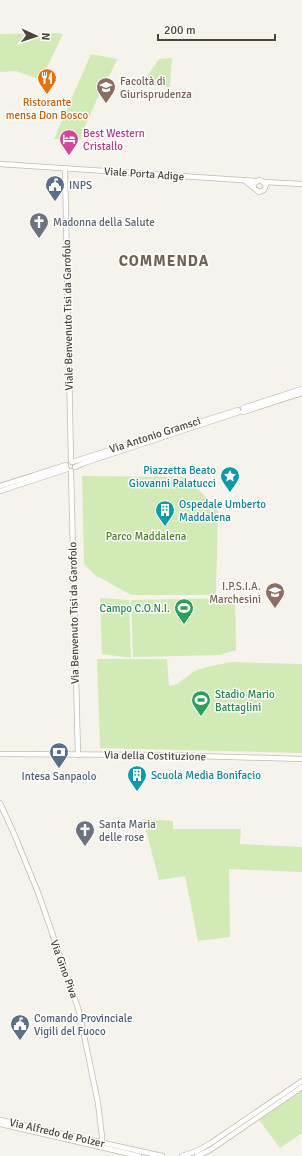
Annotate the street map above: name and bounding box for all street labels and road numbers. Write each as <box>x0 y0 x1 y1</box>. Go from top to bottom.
street label: Viale Porta Adige <box>103 165 185 183</box>
street label: Viale Benvenuto Tisi da Garofolo <box>60 239 76 391</box>
street label: Via Antonio Gramsci <box>108 414 202 456</box>
street label: Via Benvenuto Tisi da Garofolo <box>66 541 82 684</box>
street label: Via della Costituzione <box>104 749 206 763</box>
street label: Via Gino Piva <box>47 938 81 1000</box>
street label: Via Alfredo de Polzer <box>8 1116 106 1150</box>

